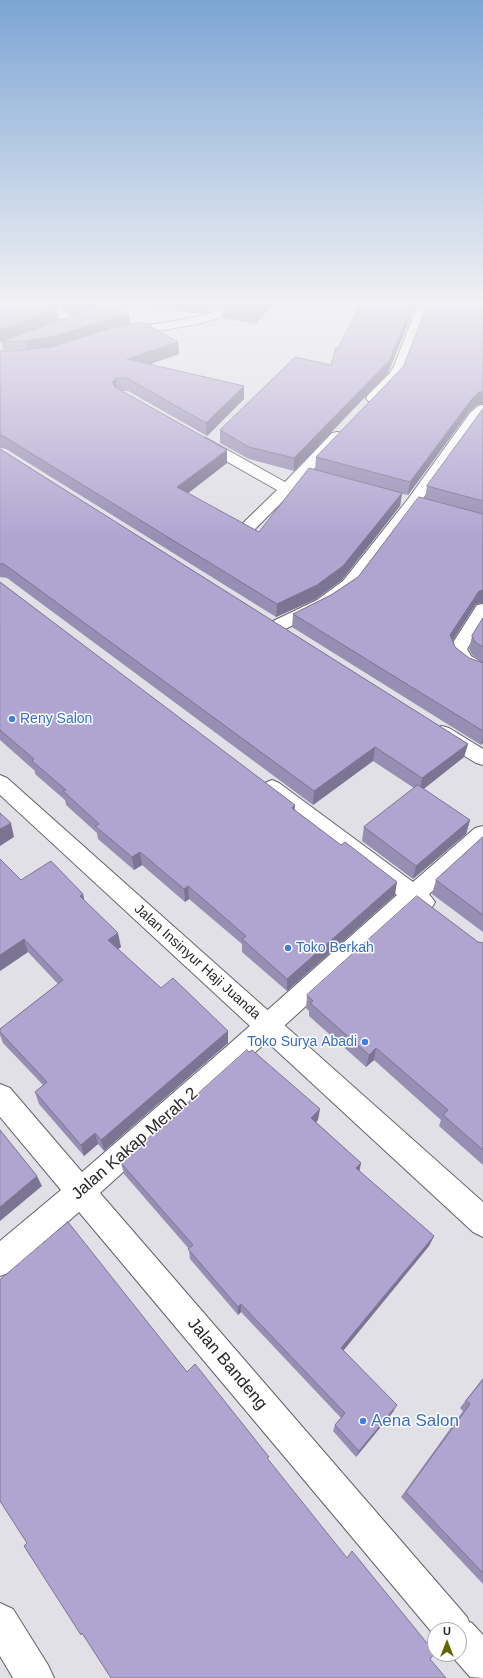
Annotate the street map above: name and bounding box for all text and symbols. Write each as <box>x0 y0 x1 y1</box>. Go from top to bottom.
place label: Reny Salon <box>20 711 92 727</box>
marker: Reny Salon <box>7 714 17 724</box>
street label: Jalan Insinyur Haji Juanda <box>130 901 264 1023</box>
place label: Toko Berkah <box>296 940 374 956</box>
marker: Toko Berkah <box>283 943 293 953</box>
place label: Toko Surya Abadi <box>247 1034 357 1050</box>
marker: Toko Surya Abadi <box>360 1037 370 1047</box>
street label: Jalan Kakap Merah 2 <box>68 1084 202 1204</box>
street label: Jalan Bandeng <box>183 1314 271 1414</box>
place label: Aena Salon <box>371 1411 459 1431</box>
marker: Aena Salon <box>358 1416 368 1426</box>
north arrow <box>427 1622 467 1662</box>
text: U <box>443 1625 451 1637</box>

